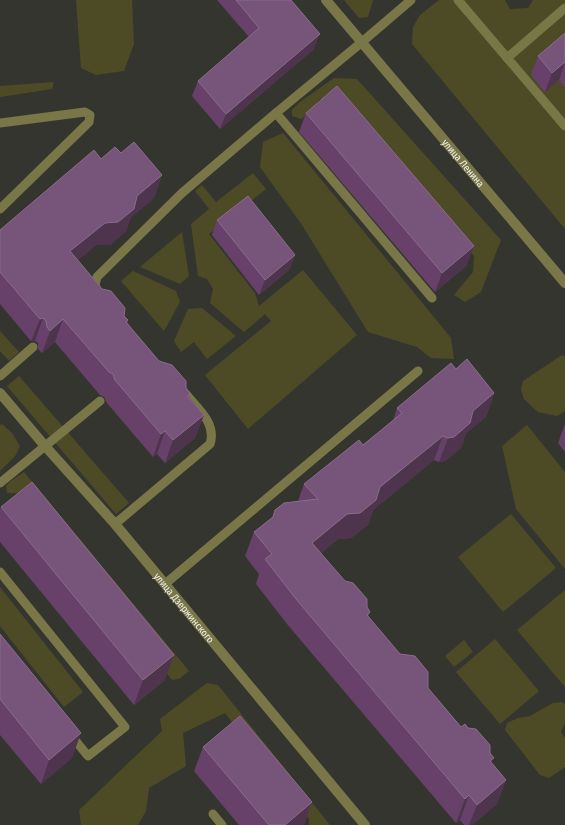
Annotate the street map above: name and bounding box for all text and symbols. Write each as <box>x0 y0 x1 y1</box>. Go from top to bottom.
street label: улица Ленина <box>439 137 486 190</box>
street label: улица Дзержинского <box>151 571 216 646</box>

